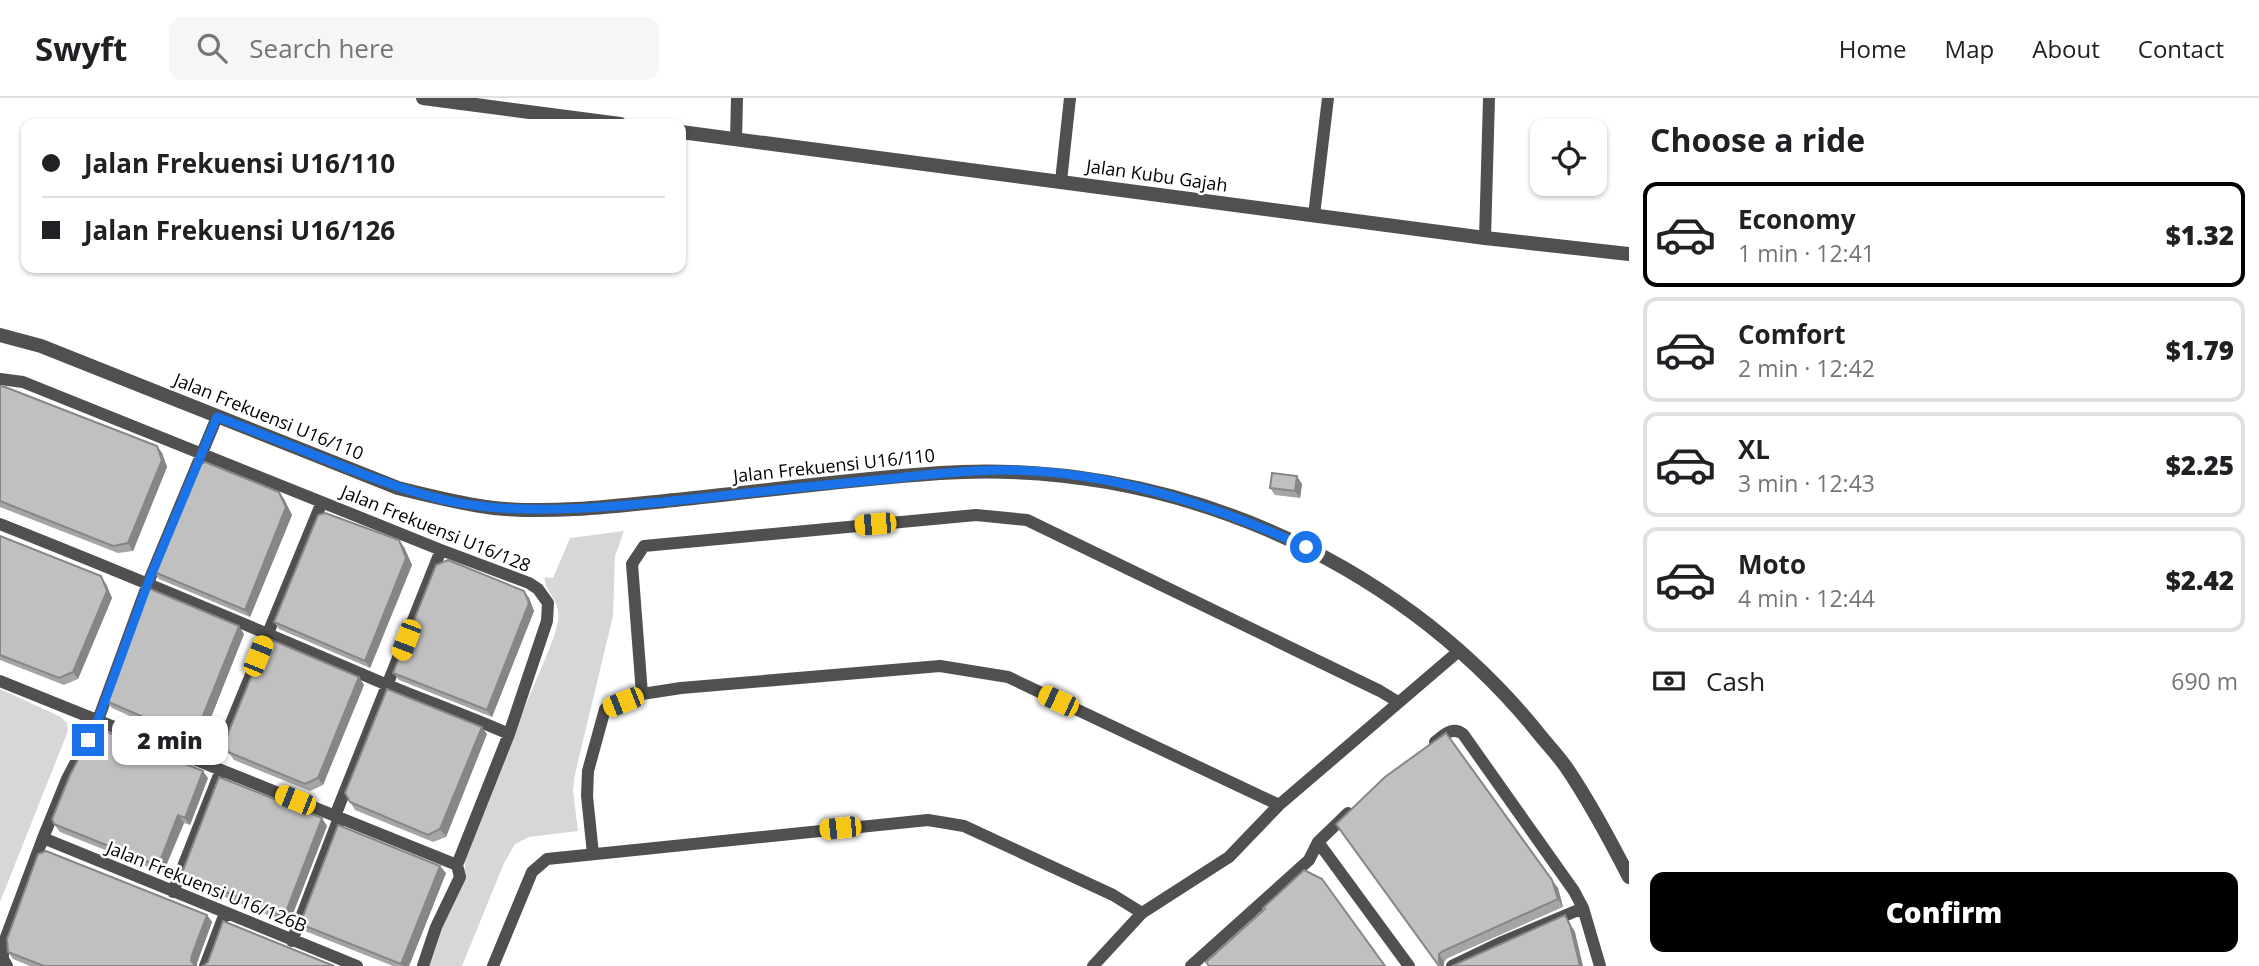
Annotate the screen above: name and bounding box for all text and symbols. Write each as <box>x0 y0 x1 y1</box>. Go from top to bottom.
search box <box>169 17 659 80</box>
text: Swyft <box>35 26 127 71</box>
icon: search <box>193 29 231 67</box>
text: Search here <box>249 30 394 66</box>
text: Home <box>1839 32 1907 65</box>
text: Map <box>1945 32 1994 65</box>
text: About <box>2032 32 2100 65</box>
text: Contact <box>2138 32 2224 65</box>
text: Choose a ride <box>1650 118 1865 161</box>
map controls <box>1530 119 1607 196</box>
button: locate <box>1530 119 1607 196</box>
text: Jalan Frekuensi U16/110 <box>84 145 395 181</box>
street label: Jalan Kubu Gajah <box>1083 153 1229 197</box>
text: Economy <box>1738 201 1856 237</box>
icon: car <box>1654 203 1717 266</box>
text: Jalan Frekuensi U16/126 <box>84 212 395 248</box>
text: $1.32 <box>2166 217 2234 253</box>
text: 1 min · 12:41 <box>1738 237 1875 269</box>
text: Comfort <box>1738 316 1845 352</box>
icon: car <box>1654 318 1717 381</box>
text: $1.79 <box>2166 332 2234 368</box>
text: 2 min · 12:42 <box>1738 352 1875 384</box>
street label: Jalan Frekuensi U16/110 <box>169 366 367 465</box>
text: XL <box>1738 431 1770 467</box>
icon: car <box>1654 433 1717 496</box>
street label: Jalan Frekuensi U16/110 <box>730 442 936 488</box>
text: $2.25 <box>2166 447 2234 483</box>
text: 3 min · 12:43 <box>1738 467 1875 499</box>
street label: Jalan Frekuensi U16/128 <box>336 478 534 577</box>
car <box>854 512 897 536</box>
route start <box>1290 531 1322 563</box>
text: Moto <box>1738 546 1806 582</box>
icon: car <box>1654 548 1717 611</box>
text: $2.42 <box>2166 562 2234 598</box>
text: 4 min · 12:44 <box>1738 582 1875 614</box>
car <box>389 617 424 663</box>
car <box>241 633 276 679</box>
icon: cash <box>1650 662 1688 700</box>
text: Cash <box>1706 663 1765 699</box>
text: 690 m <box>2171 665 2238 697</box>
car <box>1035 683 1082 719</box>
car <box>600 684 647 720</box>
callout: 2 min <box>112 716 228 764</box>
route end <box>72 724 104 756</box>
text: 2 min <box>137 724 203 756</box>
car <box>272 782 319 818</box>
car <box>819 815 862 841</box>
street label: Jalan Frekuensi U16/126B <box>101 834 311 937</box>
button: Confirm <box>1650 872 2238 952</box>

